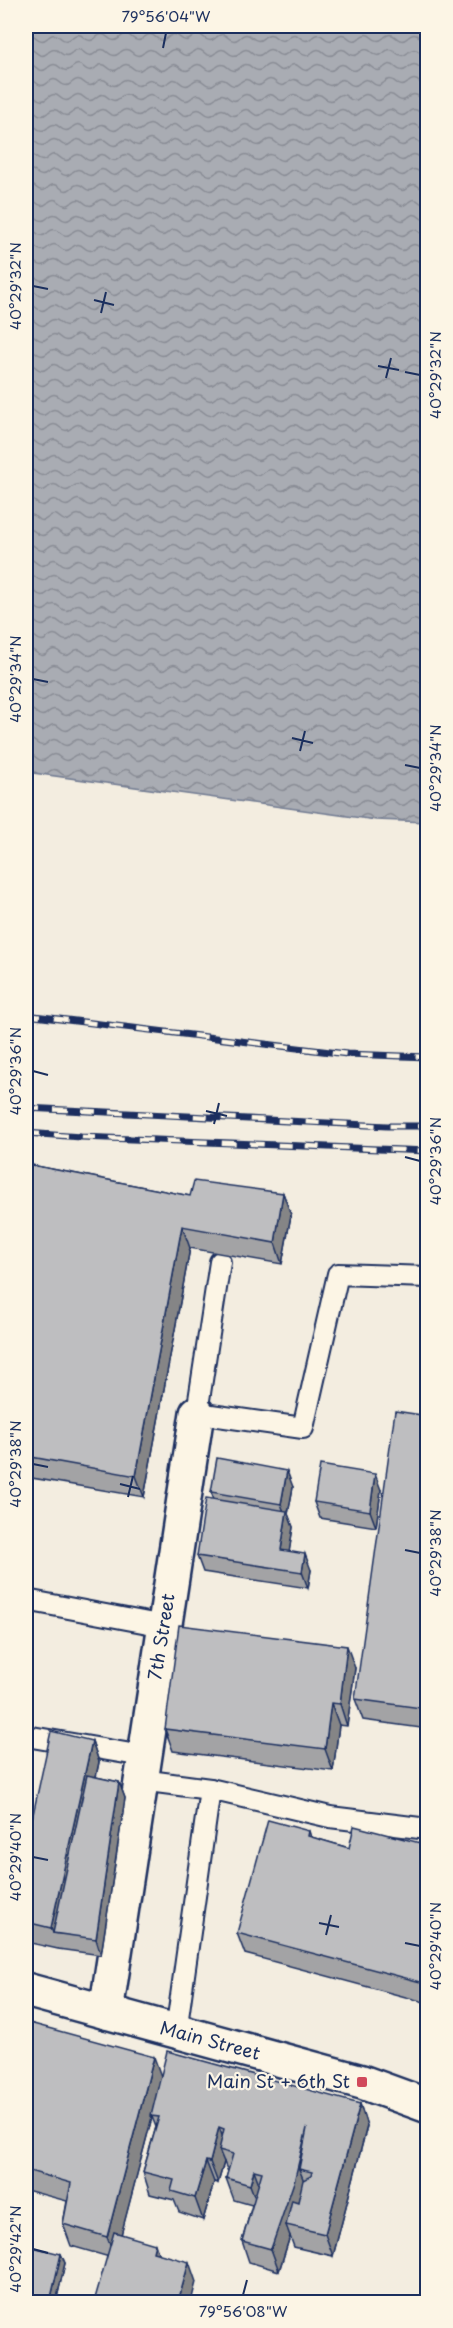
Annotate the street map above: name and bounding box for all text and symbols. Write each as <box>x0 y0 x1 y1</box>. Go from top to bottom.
text: 79°56'04"W <box>122 4 211 27</box>
text: 40°29'32"N <box>3 242 26 330</box>
text: 40°29'32"N <box>423 331 446 419</box>
text: 40°29'34"N <box>3 635 26 723</box>
text: 40°29'34"N <box>423 724 446 812</box>
text: 40°29'36"N <box>3 1027 26 1115</box>
text: 40°29'36"N <box>423 1117 446 1205</box>
text: 40°29'38"N <box>3 1420 26 1508</box>
text: 40°29'38"N <box>423 1509 446 1597</box>
street label: 7th Street <box>140 1592 181 1682</box>
text: 40°29'40"N <box>3 1813 26 1901</box>
text: 40°29'40"N <box>423 1902 446 1990</box>
street label: Main Street <box>157 2013 263 2066</box>
place label: Main St + 6th St <box>207 2067 350 2094</box>
marker: Main St + 6th St <box>355 2075 369 2089</box>
text: 40°29'42"N <box>3 2205 26 2293</box>
text: 79°56'08"W <box>199 2299 288 2322</box>

